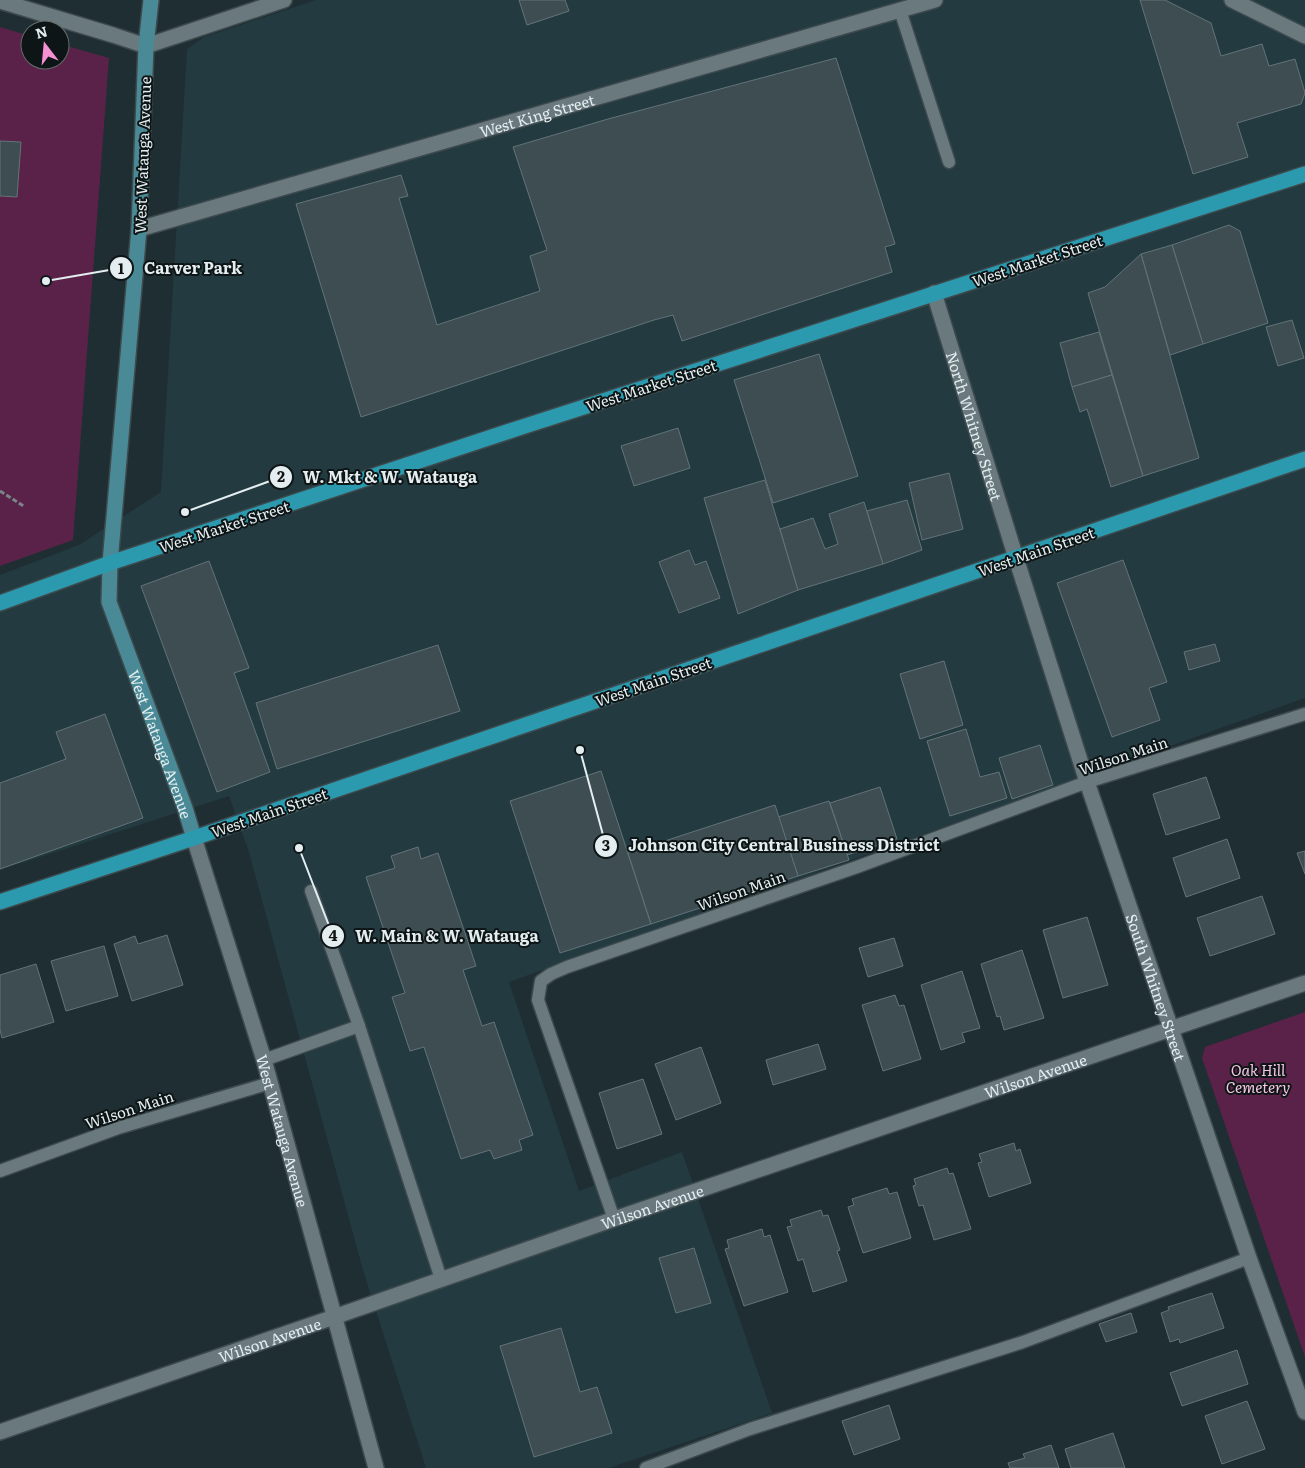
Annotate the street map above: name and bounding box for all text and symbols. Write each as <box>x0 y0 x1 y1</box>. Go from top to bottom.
north arrow <box>20 20 70 70</box>
text: N <box>33 20 50 43</box>
street label: West Watauga Avenue <box>128 76 156 234</box>
street label: West King Street <box>477 87 597 142</box>
street label: West Market Street <box>969 228 1105 292</box>
callout: Carver Park <box>109 253 252 284</box>
text: Carver Park <box>144 255 242 279</box>
text: 1 <box>118 256 124 279</box>
street label: North Whitney Street <box>941 348 1009 503</box>
street label: West Market Street <box>583 353 719 417</box>
callout: W. Mkt & W. Watauga <box>268 462 488 493</box>
text: 2 <box>277 464 285 487</box>
text: W. Mkt & W. Watauga <box>303 464 478 488</box>
street label: West Market Street <box>156 494 292 558</box>
street label: West Main Street <box>975 520 1097 582</box>
street label: West Main Street <box>592 650 714 712</box>
street label: West Watauga Avenue <box>123 666 199 821</box>
street label: Wilson Main <box>1076 730 1170 780</box>
street label: West Main Street <box>208 781 330 843</box>
callout: Johnson City Central Business District <box>594 830 950 861</box>
text: Johnson City Central Business District <box>628 832 940 856</box>
text: 3 <box>602 833 610 856</box>
street label: Wilson Main <box>694 864 788 916</box>
street label: South Whitney Street <box>1121 910 1193 1064</box>
callout: W. Main & W. Watauga <box>321 921 549 952</box>
text: 4 <box>328 923 338 946</box>
text: W. Main & W. Watauga <box>355 923 539 947</box>
street label: Wilson Avenue <box>981 1047 1090 1103</box>
street label: West Watauga Avenue <box>251 1052 315 1210</box>
park label: Oak Hill Cemetery <box>1226 1058 1290 1098</box>
street label: Wilson Main <box>82 1084 176 1134</box>
street label: Wilson Avenue <box>597 1178 707 1234</box>
street label: Wilson Avenue <box>215 1311 324 1368</box>

